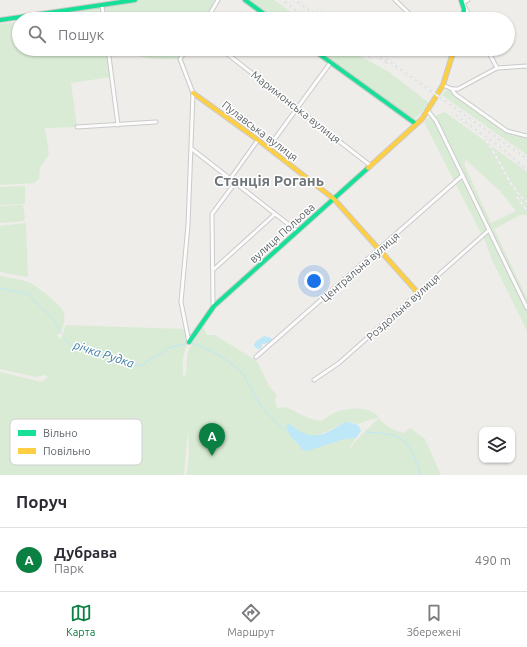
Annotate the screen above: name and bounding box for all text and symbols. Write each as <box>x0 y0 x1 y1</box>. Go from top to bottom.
search box <box>12 12 515 56</box>
icon: search <box>26 23 48 45</box>
text: Пошук <box>58 26 104 43</box>
street label: Маримонська вулиця <box>249 68 343 146</box>
street label: Пулавська вулиця <box>220 99 300 163</box>
district label: Станція Рогань <box>214 172 324 189</box>
street label: вулиця Польова <box>247 201 317 265</box>
street label: Центральна вулиця <box>318 230 402 304</box>
your location <box>304 271 324 291</box>
street label: Роздольна вулиця <box>364 271 442 343</box>
water label: річка Рудка <box>71 338 136 370</box>
legend <box>10 419 142 465</box>
pin: A <box>199 423 225 456</box>
text: Вільно <box>43 427 78 439</box>
map controls <box>479 427 515 463</box>
button: layers <box>479 427 515 463</box>
text: Повільно <box>43 445 91 457</box>
text: Поруч <box>16 492 67 511</box>
text: Дубрава <box>54 544 117 561</box>
text: A <box>24 553 34 567</box>
text: 490 m <box>475 553 511 567</box>
text: Парк <box>54 561 84 575</box>
tab: Карта <box>66 602 95 638</box>
tab: Маршрут <box>227 602 275 638</box>
tab: Збережені <box>407 602 461 638</box>

